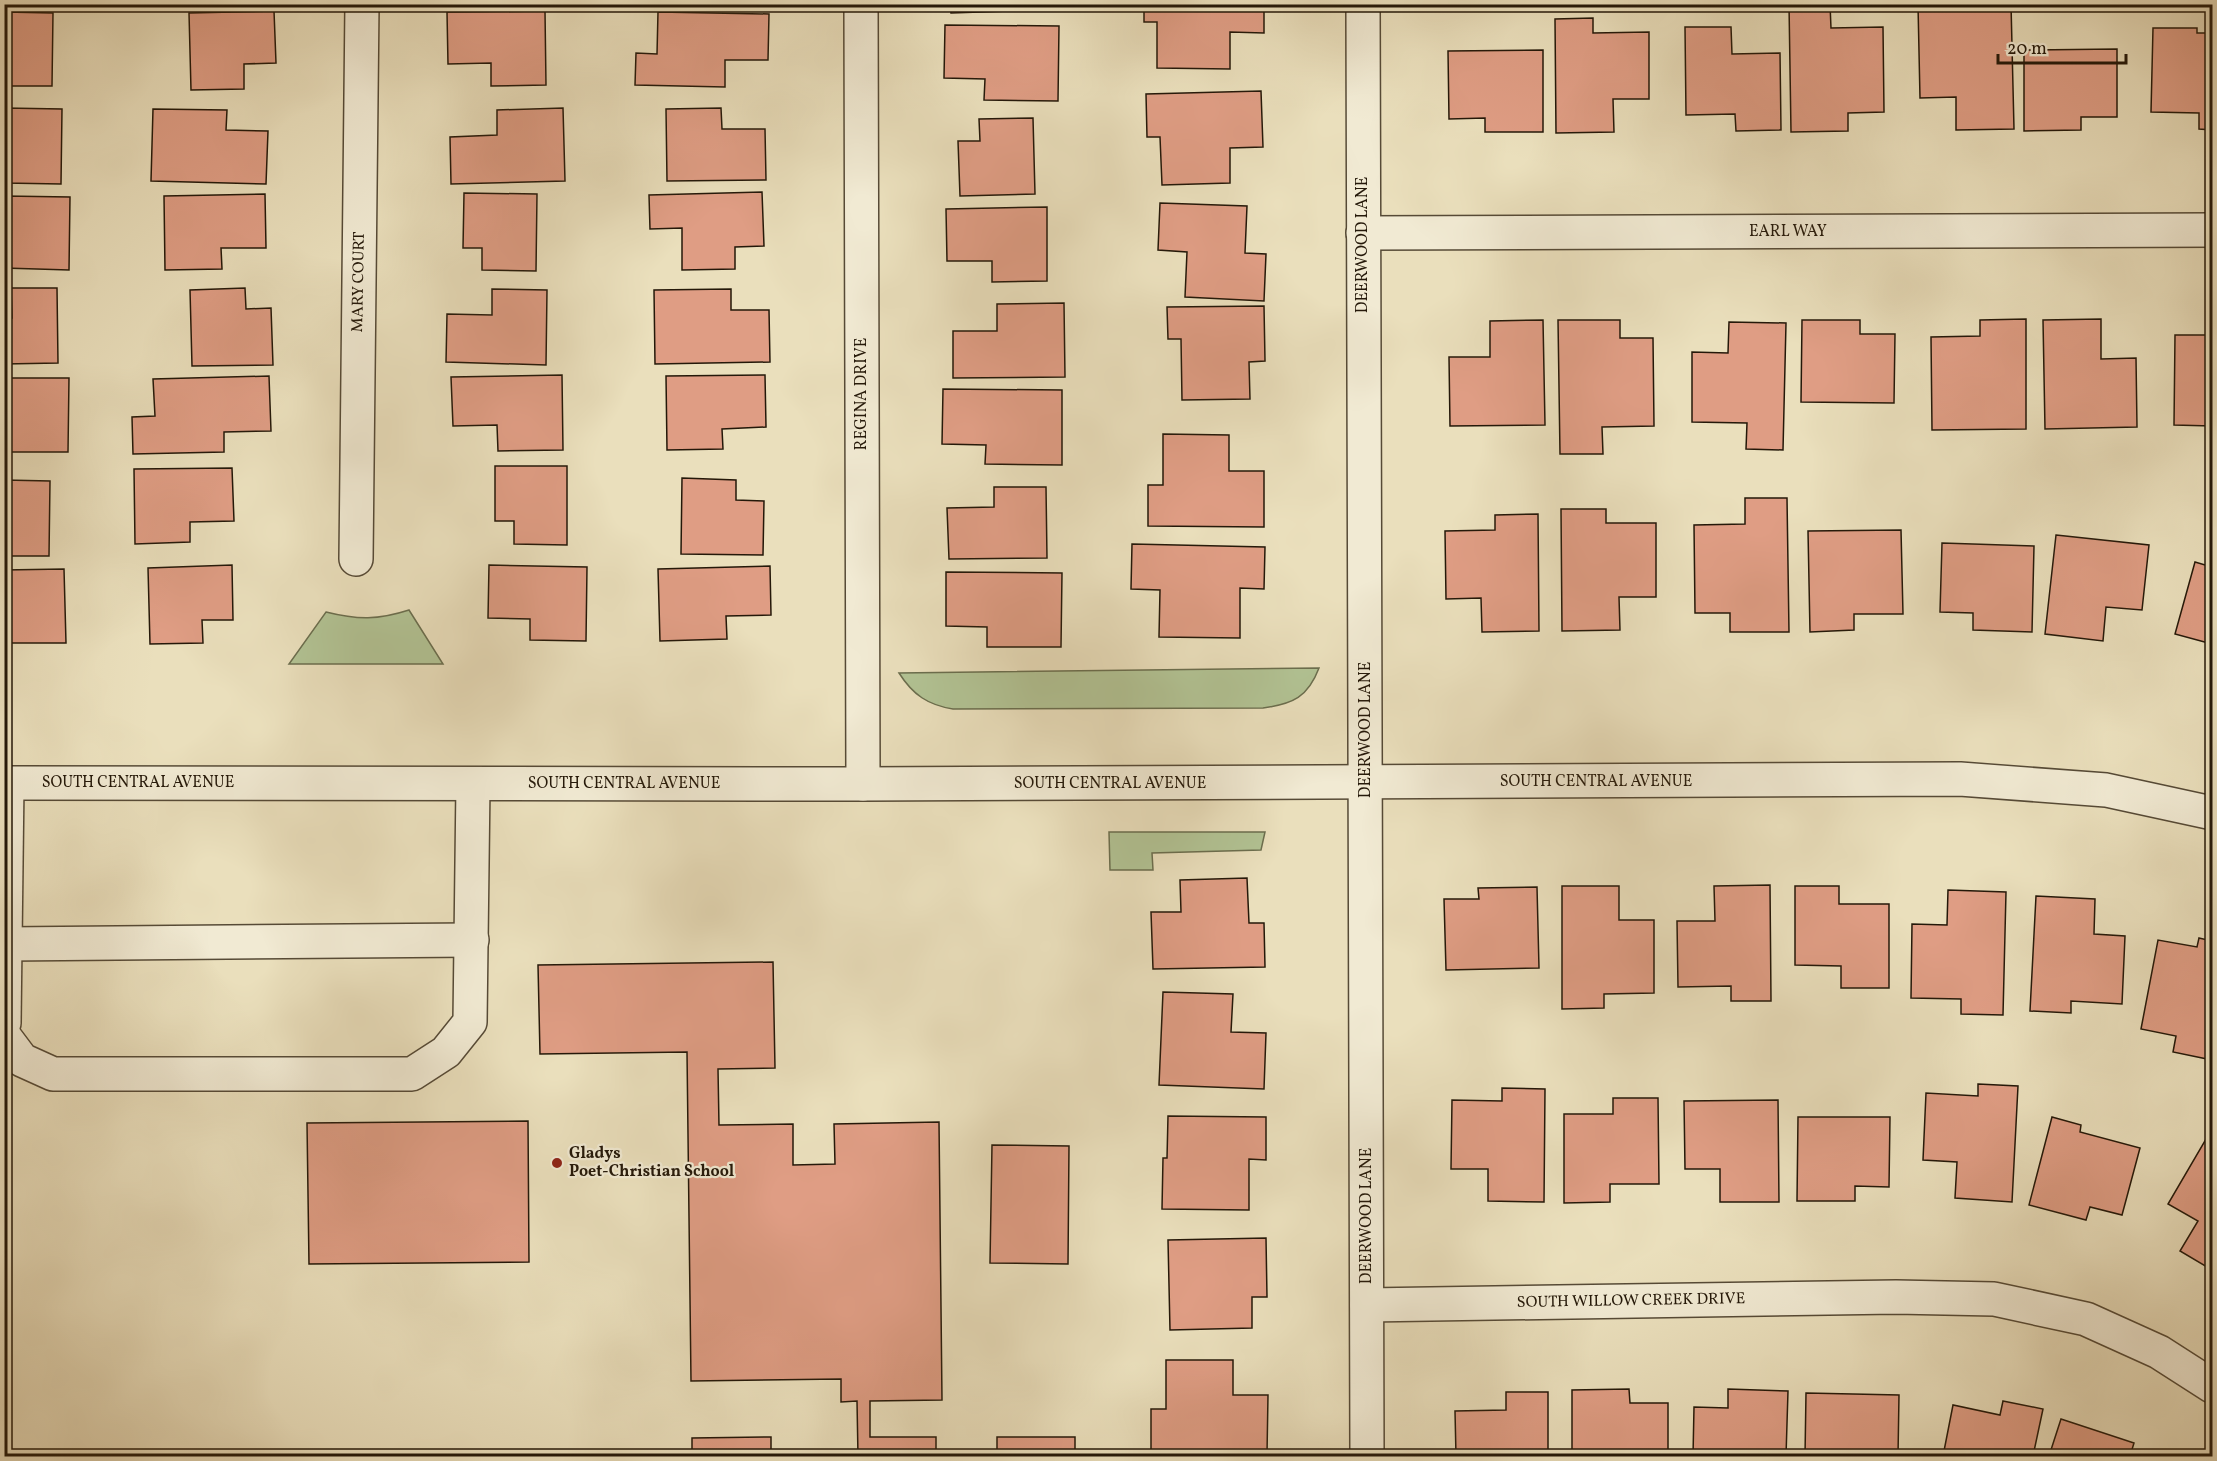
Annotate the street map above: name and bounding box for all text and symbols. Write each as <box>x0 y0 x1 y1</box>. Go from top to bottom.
scale bar <box>1998 27 2126 65</box>
text: 20 m <box>2007 37 2047 62</box>
street label: DEERWOOD LANE <box>1352 177 1374 313</box>
street label: EARL WAY <box>1749 221 1827 243</box>
street label: MARY COURT <box>347 231 371 333</box>
street label: REGINA DRIVE <box>851 338 873 450</box>
street label: DEERWOOD LANE <box>1355 662 1377 798</box>
street label: SOUTH CENTRAL AVENUE <box>1500 771 1692 793</box>
street label: SOUTH CENTRAL AVENUE <box>42 772 234 794</box>
street label: SOUTH CENTRAL AVENUE <box>528 773 720 795</box>
street label: SOUTH CENTRAL AVENUE <box>1014 773 1206 795</box>
place label: Gladys Poet-Christian School <box>569 1143 735 1183</box>
street label: DEERWOOD LANE <box>1356 1148 1378 1284</box>
marker: Gladys Poet-Christian School <box>550 1156 564 1170</box>
street label: SOUTH WILLOW CREEK DRIVE <box>1517 1288 1745 1314</box>

